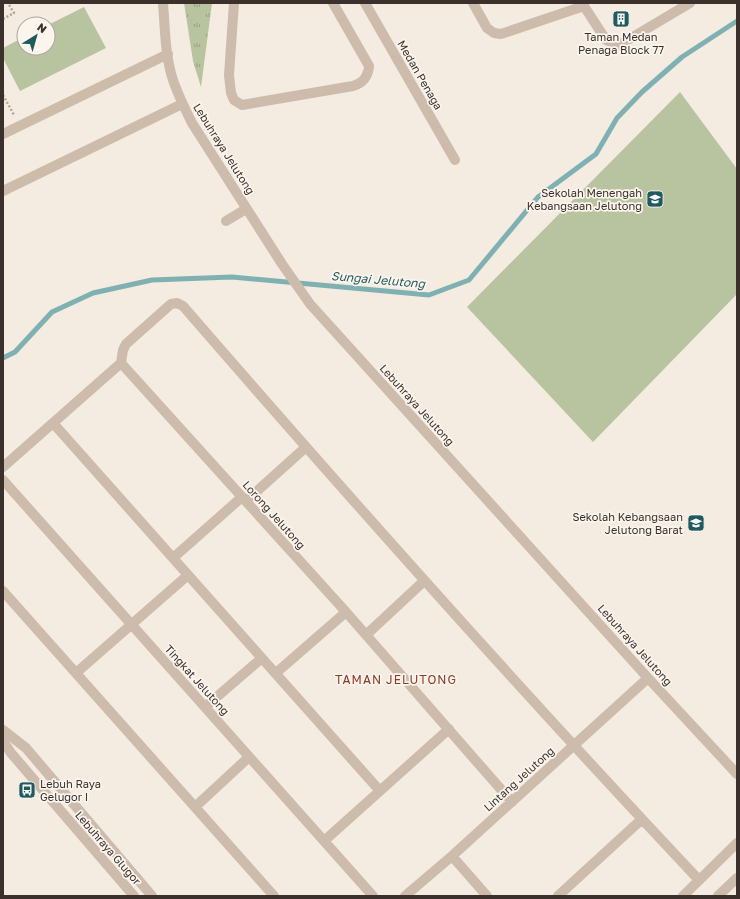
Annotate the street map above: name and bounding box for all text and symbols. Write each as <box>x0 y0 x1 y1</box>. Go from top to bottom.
building icon: Taman Medan Penaga Block 77 <box>611 9 631 29</box>
north arrow <box>16 16 56 56</box>
text: N <box>35 20 50 35</box>
place label: Taman Medan Penaga Block 77 <box>578 30 664 56</box>
street label: Medan Penaga <box>395 38 446 112</box>
street label: Lebuhraya Jelutong <box>191 101 258 197</box>
place label: Sekolah Menengah Kebangsaan Jelutong <box>527 186 642 212</box>
school or university icon: Sekolah Menengah Kebangsaan Jelutong <box>645 189 665 209</box>
water label: Sungai Jelutong <box>330 268 427 291</box>
street label: Lebuhraya Jelutong <box>377 361 457 448</box>
street label: Lorong Jelutong <box>240 478 308 551</box>
place label: Sekolah Kebangsaan Jelutong Barat <box>572 510 683 536</box>
school or university icon: Sekolah Kebangsaan Jelutong Barat <box>686 513 706 533</box>
street label: Lebuhraya Jelutong <box>595 601 675 688</box>
street label: Tingkat Jelutong <box>162 642 232 717</box>
district label: TAMAN JELUTONG <box>335 672 457 687</box>
street label: Lintang Jelutong <box>481 744 556 814</box>
place label: Lebuh Raya Gelugor I <box>40 777 101 803</box>
bus stop icon: Lebuh Raya Gelugor I <box>17 780 37 800</box>
street label: Lebuhraya Glugor <box>73 808 144 888</box>

